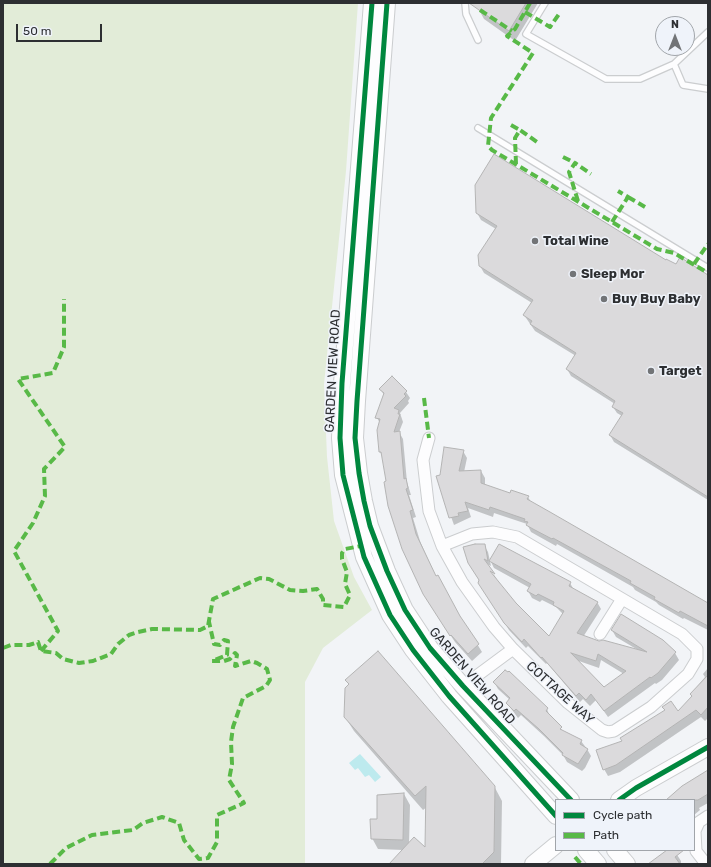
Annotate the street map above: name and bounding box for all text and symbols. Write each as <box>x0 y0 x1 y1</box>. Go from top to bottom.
scale bar <box>18 16 104 42</box>
north arrow <box>655 16 695 56</box>
text: N <box>671 18 679 31</box>
text: 50 m <box>23 24 51 38</box>
place label: Total Wine <box>543 233 609 249</box>
marker: Total Wine <box>530 236 540 246</box>
place label: Sleep Mor <box>581 266 644 282</box>
marker: Sleep Mor <box>568 269 578 279</box>
place label: Buy Buy Baby <box>612 291 701 307</box>
marker: Buy Buy Baby <box>599 294 609 304</box>
street label: GARDEN VIEW ROAD <box>322 309 344 433</box>
place label: Target <box>659 363 702 379</box>
marker: Target <box>646 366 656 376</box>
street label: GARDEN VIEW ROAD <box>426 624 518 728</box>
street label: COTTAGE WAY <box>523 658 597 728</box>
legend <box>555 799 695 851</box>
text: Cycle path <box>593 808 652 822</box>
text: Path <box>593 828 619 842</box>

